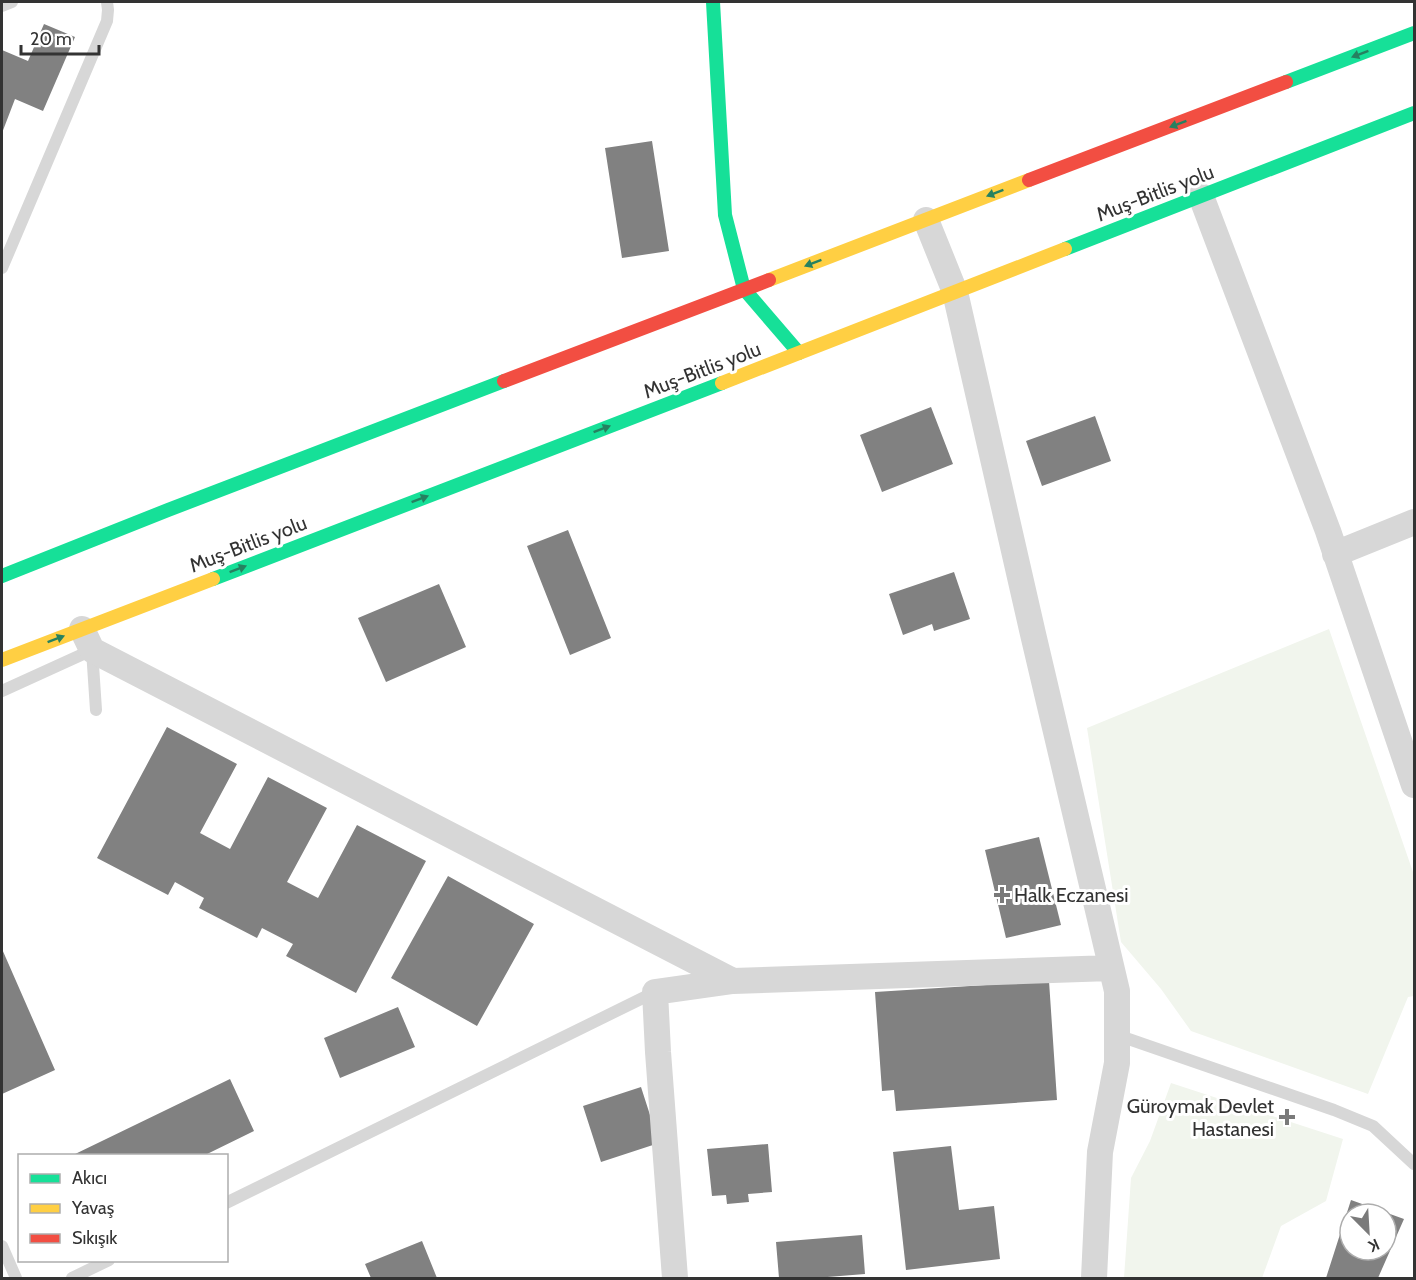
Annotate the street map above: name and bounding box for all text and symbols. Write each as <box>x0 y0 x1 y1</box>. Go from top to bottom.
scale bar <box>21 18 99 56</box>
text: 20 m <box>30 28 72 50</box>
one-way arrow <box>1351 50 1369 60</box>
one-way arrow <box>1168 119 1186 129</box>
street label: Muş-Bitlis yolu <box>1093 160 1217 226</box>
one-way arrow <box>986 189 1004 199</box>
one-way arrow <box>804 258 822 268</box>
street label: Muş-Bitlis yolu <box>640 337 764 403</box>
one-way arrow <box>593 424 611 433</box>
one-way arrow <box>411 494 429 503</box>
street label: Muş-Bitlis yolu <box>186 511 310 577</box>
one-way arrow <box>229 564 247 573</box>
one-way arrow <box>47 634 65 643</box>
place label: Halk Eczanesi <box>1014 883 1129 907</box>
marker: Halk Eczanesi <box>995 888 1009 902</box>
place label: Güroymak Devlet Hastanesi <box>1127 1094 1274 1141</box>
marker: Güroymak Devlet Hastanesi <box>1278 1108 1296 1126</box>
legend <box>18 1154 228 1262</box>
text: Akıcı <box>72 1167 107 1189</box>
text: Yavaş <box>71 1197 114 1219</box>
north arrow <box>1338 1202 1398 1262</box>
text: Sıkışık <box>72 1227 118 1249</box>
text: K <box>1365 1235 1382 1256</box>

